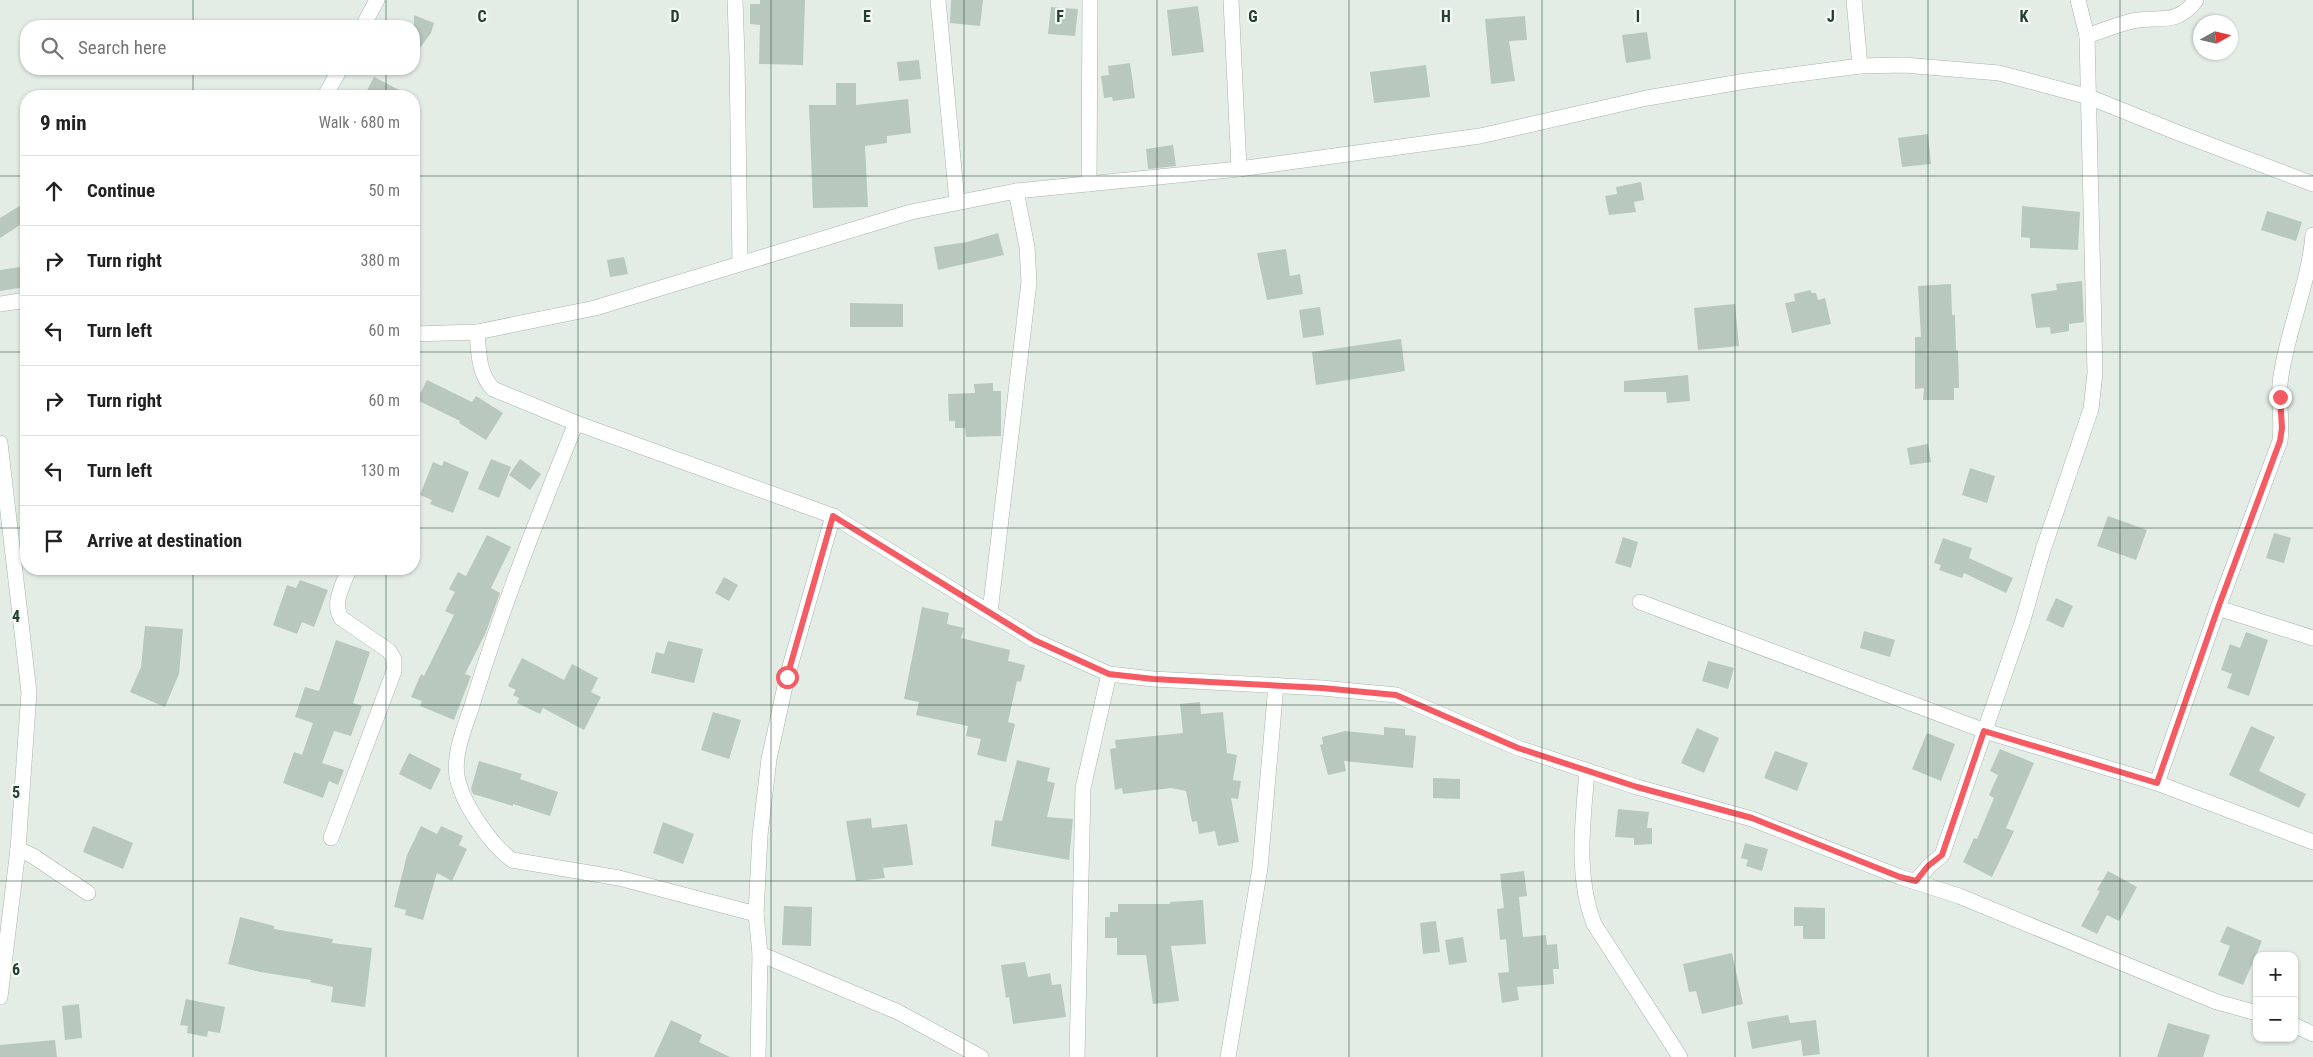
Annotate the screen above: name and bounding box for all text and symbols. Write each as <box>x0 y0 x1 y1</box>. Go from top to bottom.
text: C <box>477 7 487 26</box>
text: D <box>670 7 680 26</box>
text: E <box>863 7 871 26</box>
text: F <box>1056 7 1064 26</box>
text: G <box>1248 7 1258 26</box>
text: H <box>1441 7 1451 26</box>
text: I <box>1636 7 1640 26</box>
text: J <box>1827 7 1835 26</box>
text: K <box>2020 7 2029 26</box>
north arrow <box>2193 15 2238 60</box>
search box <box>20 20 420 75</box>
icon: search <box>38 34 66 62</box>
text: Search here <box>78 36 166 59</box>
text: 9 min <box>40 111 87 135</box>
text: Walk · 680 m <box>319 113 400 132</box>
icon: ahead <box>40 177 68 205</box>
text: Continue <box>87 179 155 202</box>
text: 50 m <box>368 181 400 200</box>
icon: right <box>40 247 68 275</box>
text: Turn right <box>87 249 162 272</box>
text: 380 m <box>361 251 400 270</box>
icon: left <box>40 317 68 345</box>
text: Turn left <box>87 319 152 342</box>
text: 60 m <box>368 321 400 340</box>
route end <box>2269 386 2292 409</box>
icon: right <box>40 387 68 415</box>
text: Turn right <box>87 389 162 412</box>
text: 60 m <box>368 391 400 410</box>
icon: left <box>40 457 68 485</box>
text: Turn left <box>87 459 152 482</box>
text: 130 m <box>361 461 400 480</box>
icon: arrive <box>40 527 68 555</box>
text: Arrive at destination <box>87 529 242 552</box>
text: 4 <box>12 607 20 626</box>
route start <box>776 666 799 689</box>
text: 5 <box>12 783 20 802</box>
map controls <box>2253 952 2298 1042</box>
button: + <box>2253 952 2298 997</box>
text: 6 <box>12 960 20 979</box>
button: − <box>2253 997 2298 1042</box>

